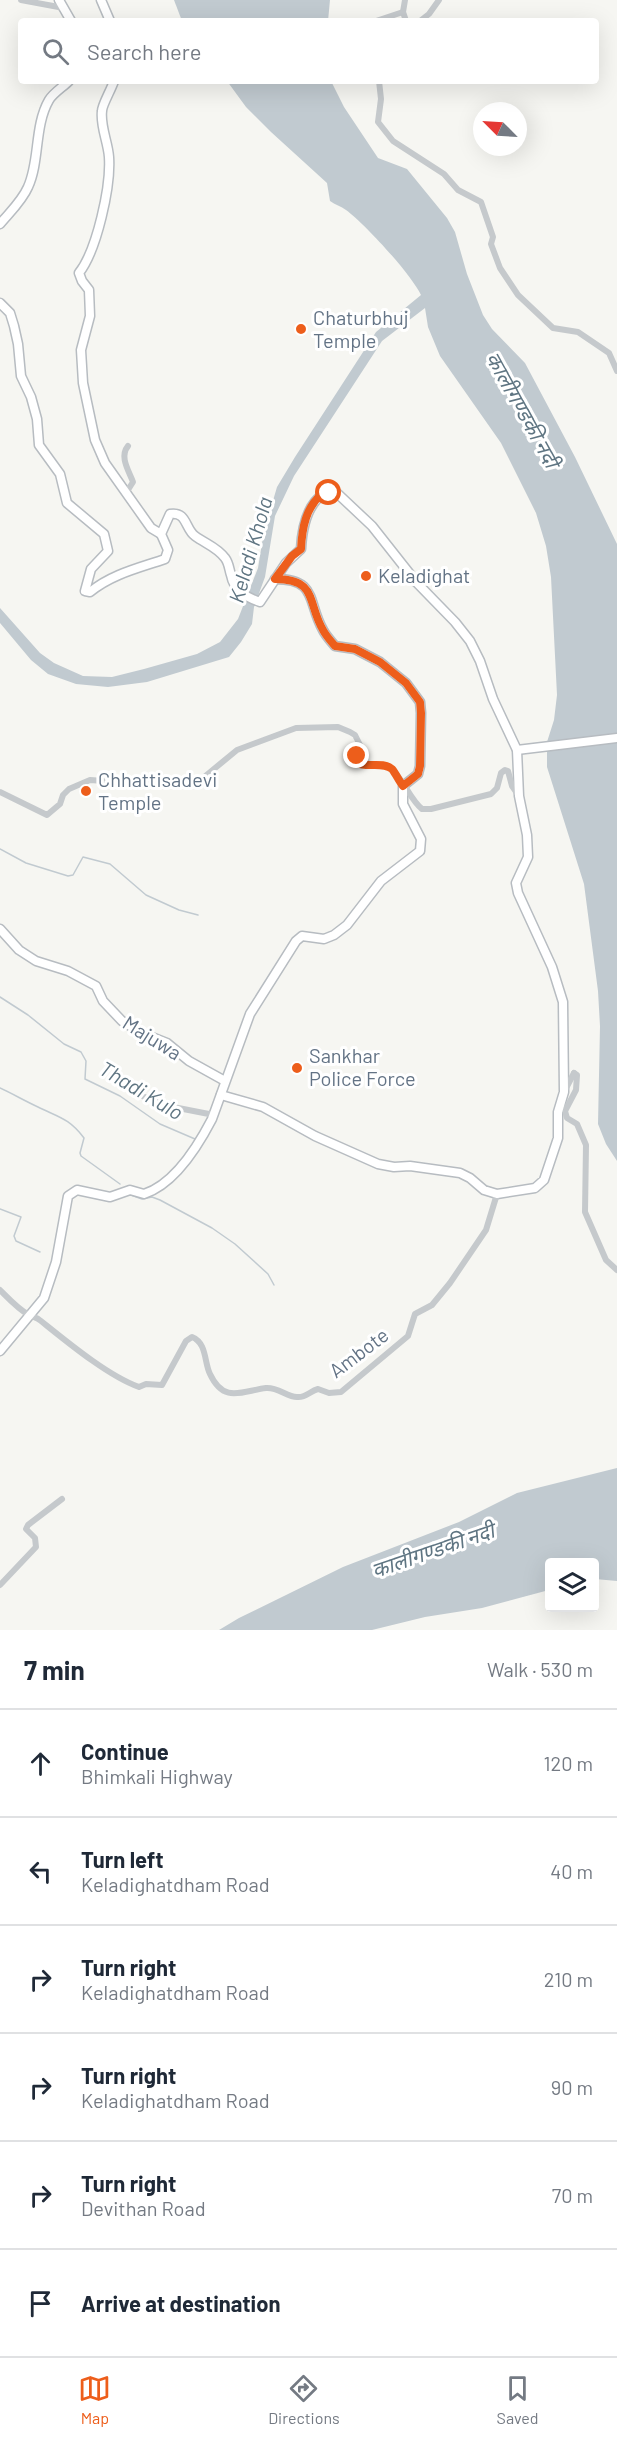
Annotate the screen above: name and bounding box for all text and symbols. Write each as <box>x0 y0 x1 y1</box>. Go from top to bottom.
search box <box>18 18 599 84</box>
icon: search <box>39 35 72 68</box>
text: Search here <box>87 38 201 64</box>
north arrow <box>473 102 527 156</box>
place label: Chaturbhuj Temple <box>313 305 409 352</box>
marker: Chaturbhuj Temple <box>294 322 308 336</box>
water label: कालीगण्डकी नदी <box>481 347 567 474</box>
route start <box>315 479 341 505</box>
water label: Keladi Khola <box>222 494 277 606</box>
place label: Keladighat <box>378 563 470 587</box>
marker: Keladighat <box>359 569 373 583</box>
route end <box>343 742 369 768</box>
place label: Chhattisadevi Temple <box>98 767 217 814</box>
marker: Chhattisadevi Temple <box>79 784 93 798</box>
street label: Majuwa <box>119 1010 186 1064</box>
place label: Sankhar Police Force <box>309 1043 416 1090</box>
water label: Thadi Kulo <box>95 1055 188 1124</box>
marker: Sankhar Police Force <box>290 1061 304 1075</box>
street label: Ambote <box>324 1322 393 1382</box>
water label: कालीगण्डकी नदी <box>368 1516 501 1582</box>
map controls <box>545 1558 599 1612</box>
button: layers <box>545 1558 599 1612</box>
text: 7 min <box>24 1654 85 1685</box>
text: Walk · 530 m <box>487 1657 593 1681</box>
text: Continue <box>81 1738 169 1764</box>
icon: ahead <box>24 1747 57 1780</box>
text: 120 m <box>543 1751 593 1775</box>
text: Bhimkali Highway <box>81 1764 233 1788</box>
text: Turn left <box>81 1846 164 1872</box>
icon: left <box>24 1855 57 1888</box>
text: 40 m <box>550 1859 593 1883</box>
text: Keladighatdham Road <box>81 1872 270 1896</box>
text: Turn right <box>81 1954 176 1980</box>
icon: right <box>24 1963 57 1996</box>
text: 210 m <box>544 1967 593 1991</box>
text: Keladighatdham Road <box>81 1980 270 2004</box>
text: Turn right <box>81 2062 176 2088</box>
icon: right <box>24 2071 57 2104</box>
text: 90 m <box>551 2075 593 2099</box>
text: Keladighatdham Road <box>81 2088 270 2112</box>
text: Turn right <box>81 2170 176 2196</box>
icon: right <box>24 2179 57 2212</box>
text: 70 m <box>552 2183 593 2207</box>
text: Devithan Road <box>81 2196 206 2220</box>
icon: arrive <box>24 2287 57 2320</box>
text: Arrive at destination <box>81 2290 280 2316</box>
tab: Map <box>78 2372 111 2427</box>
tab: Directions <box>268 2372 340 2427</box>
tab: Saved <box>497 2372 539 2427</box>

